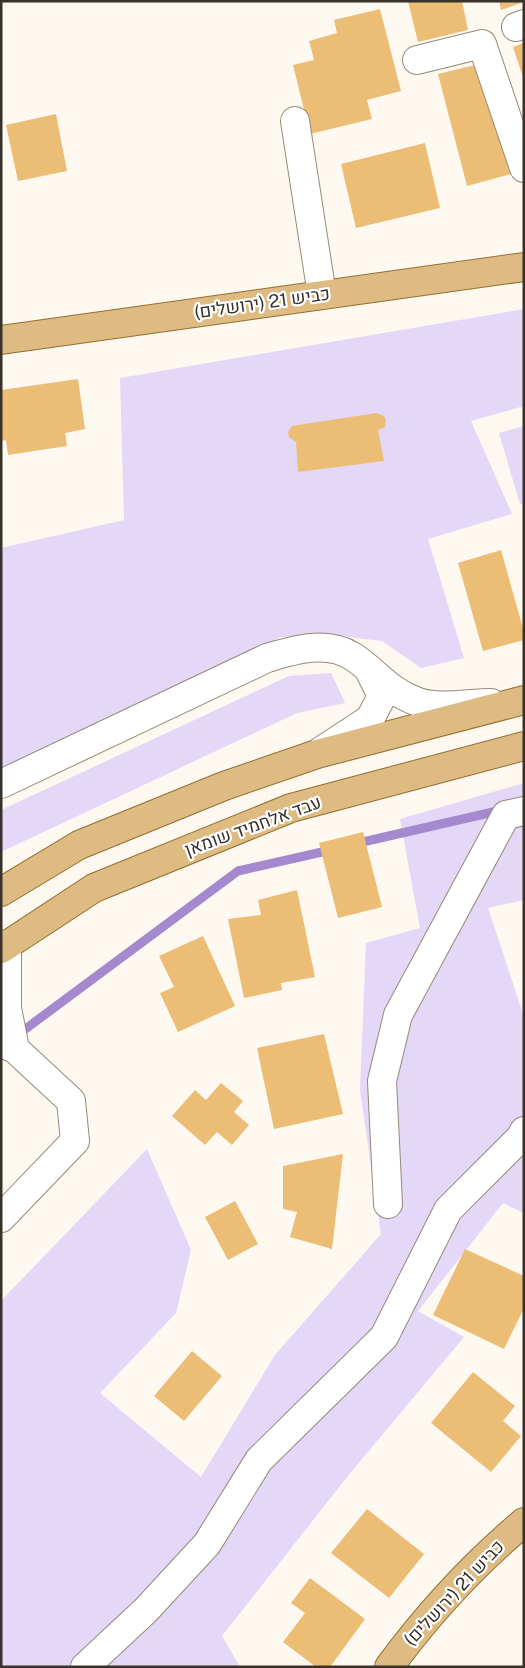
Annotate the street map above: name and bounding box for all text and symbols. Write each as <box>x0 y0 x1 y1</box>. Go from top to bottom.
street label: כביש 21 (ירושלים) <box>193 283 331 322</box>
street label: עבד אלחמיד שומאן <box>182 791 324 860</box>
street label: כביש 21 (ירושלים) <box>399 1536 508 1650</box>

